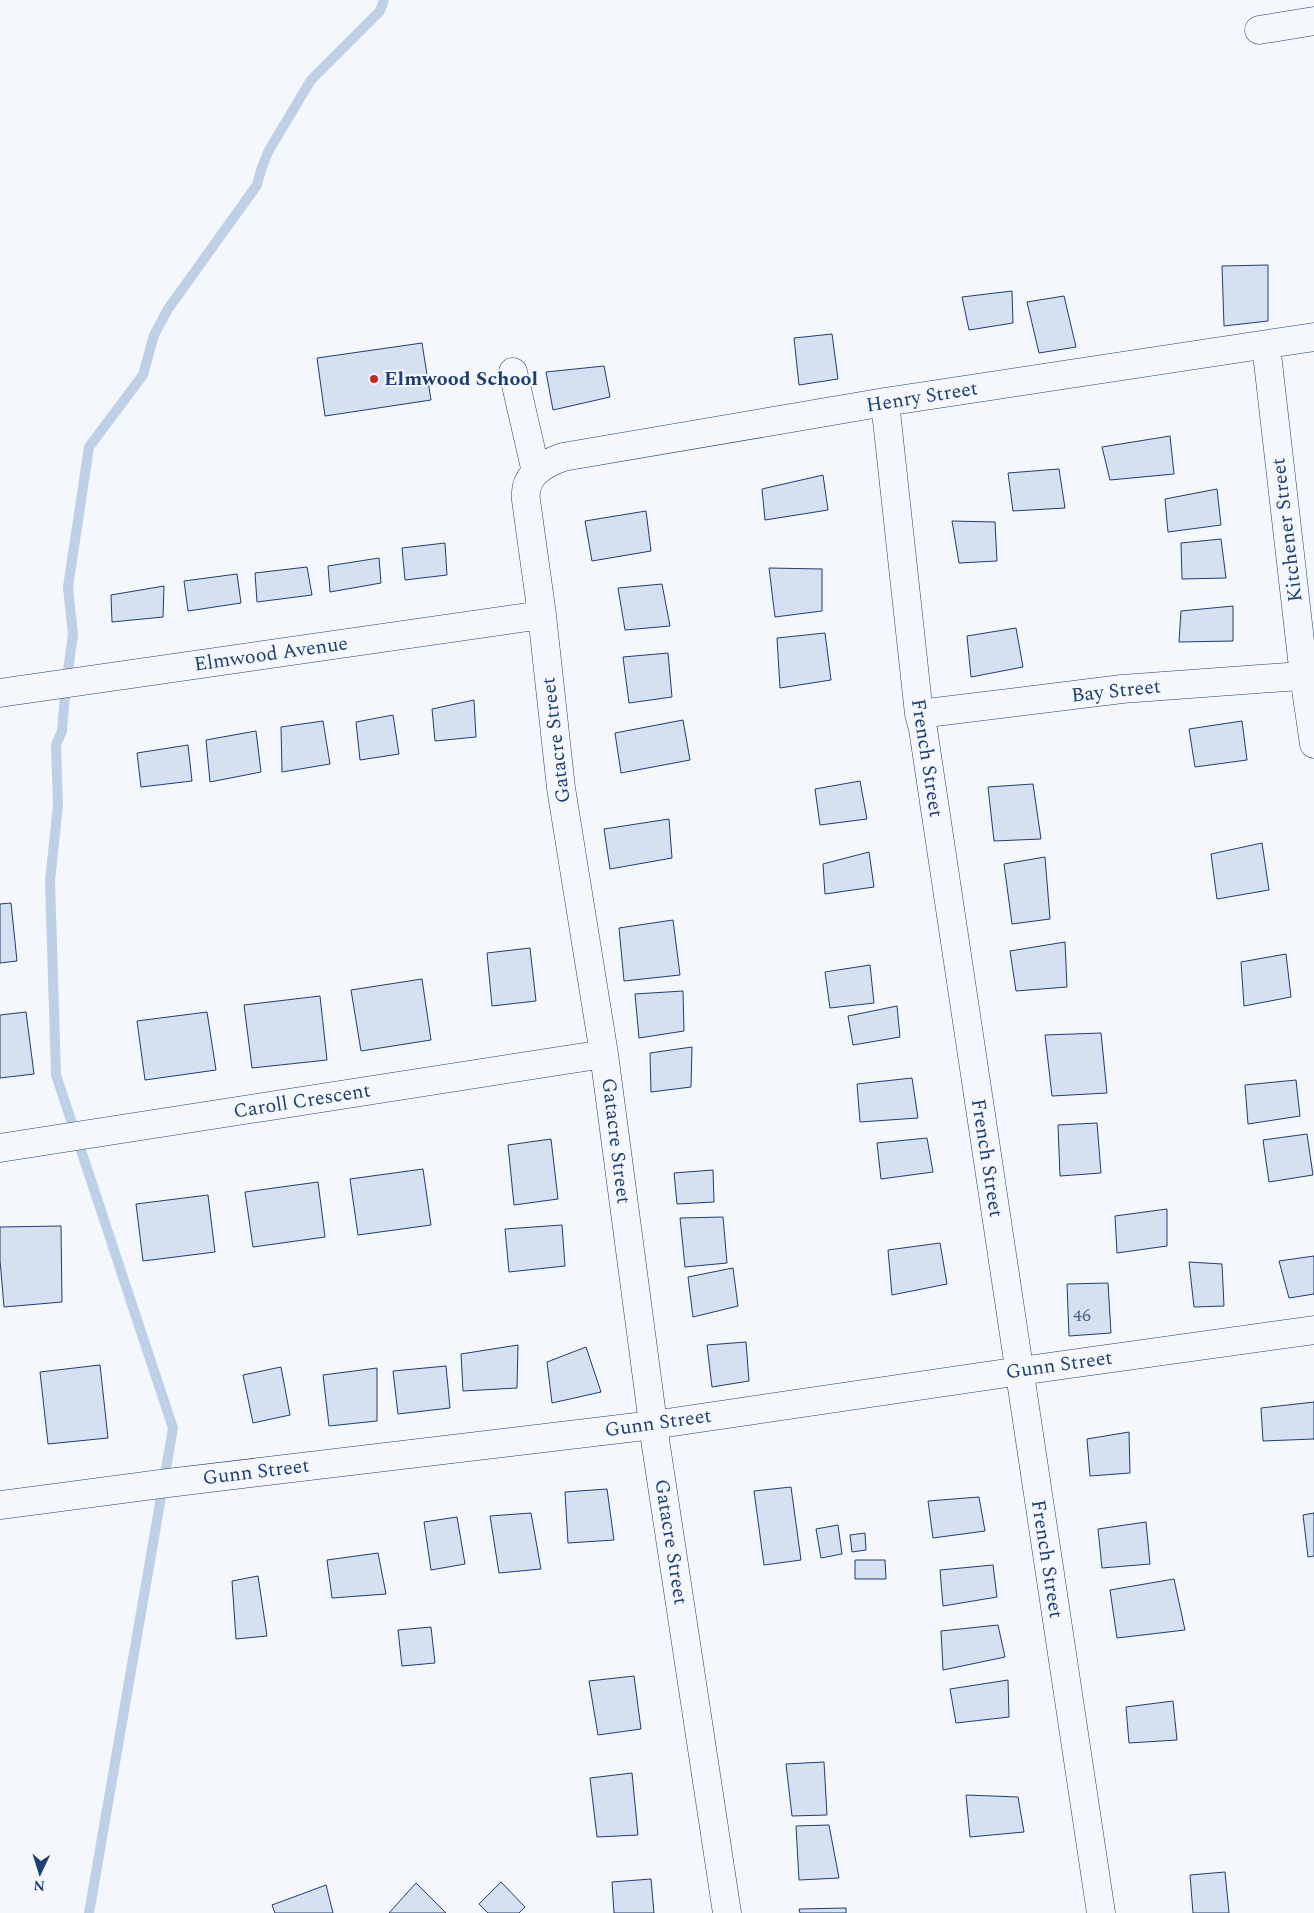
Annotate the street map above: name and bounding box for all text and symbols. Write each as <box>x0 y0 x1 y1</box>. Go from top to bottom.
place label: Elmwood School <box>384 364 538 394</box>
marker: Elmwood School <box>368 373 380 385</box>
street label: Henry Street <box>864 373 980 421</box>
street label: Kitchener Street <box>1263 456 1311 604</box>
street label: Elmwood Avenue <box>192 628 350 680</box>
street label: Bay Street <box>1070 671 1162 711</box>
street label: Gatacre Street <box>533 675 579 805</box>
street label: French Street <box>903 697 951 819</box>
street label: Caroll Crescent <box>231 1075 373 1127</box>
street label: Gatacre Street <box>593 1076 639 1206</box>
street label: French Street <box>963 1097 1011 1219</box>
house number: 46 <box>1073 1302 1091 1329</box>
street label: Gunn Street <box>1004 1343 1114 1387</box>
street label: Gunn Street <box>603 1401 713 1445</box>
street label: Gunn Street <box>201 1451 311 1493</box>
street label: Gatacre Street <box>646 1477 696 1607</box>
street label: French Street <box>1023 1498 1071 1620</box>
north arrow <box>15 1848 65 1898</box>
text: N <box>33 1875 46 1896</box>

